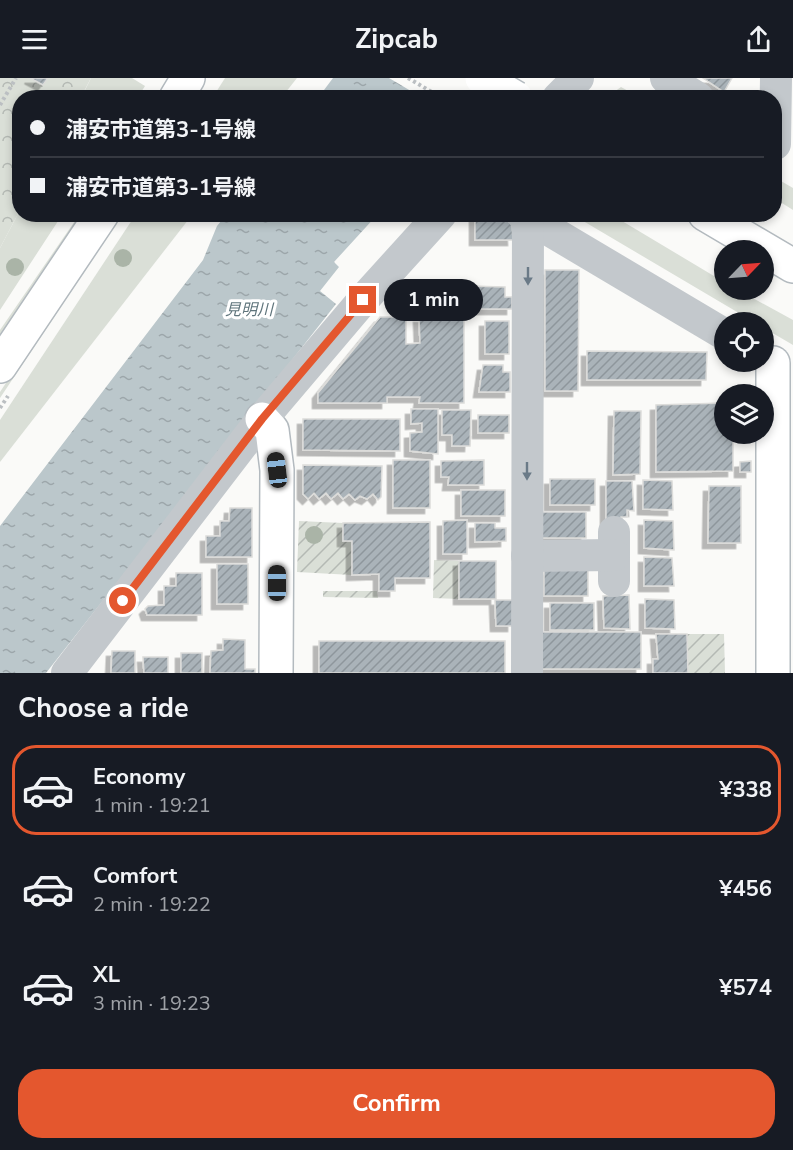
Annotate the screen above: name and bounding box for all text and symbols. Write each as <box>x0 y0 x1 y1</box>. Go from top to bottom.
text: Zipcab <box>355 21 438 58</box>
icon: menu <box>18 23 51 56</box>
icon: share <box>742 23 775 56</box>
text: 浦安市道第3-1号線 <box>66 115 256 145</box>
text: 浦安市道第3-1号線 <box>66 173 256 203</box>
north arrow <box>714 240 774 300</box>
map controls <box>714 240 774 444</box>
one-way arrow <box>523 267 533 286</box>
callout: 1 min <box>384 279 483 321</box>
route end <box>349 286 376 313</box>
text: 1 min <box>408 286 459 313</box>
water label: 見明川 <box>225 299 275 321</box>
button: locate <box>714 312 774 372</box>
button: layers <box>714 384 774 444</box>
car <box>266 451 288 489</box>
one-way arrow <box>523 462 532 481</box>
car <box>268 565 286 601</box>
route start <box>109 587 136 614</box>
text: Choose a ride <box>18 690 189 727</box>
text: Economy <box>93 762 185 792</box>
icon: car <box>21 763 75 817</box>
text: ¥338 <box>719 775 772 805</box>
text: 1 min · 19:21 <box>93 792 211 819</box>
text: Comfort <box>93 861 177 891</box>
icon: car <box>21 862 75 916</box>
text: ¥456 <box>719 874 772 904</box>
text: 2 min · 19:22 <box>93 891 211 918</box>
text: XL <box>93 960 120 990</box>
icon: car <box>21 961 75 1015</box>
text: ¥574 <box>719 973 772 1003</box>
text: 3 min · 19:23 <box>93 990 211 1017</box>
button: Confirm <box>18 1069 775 1138</box>

